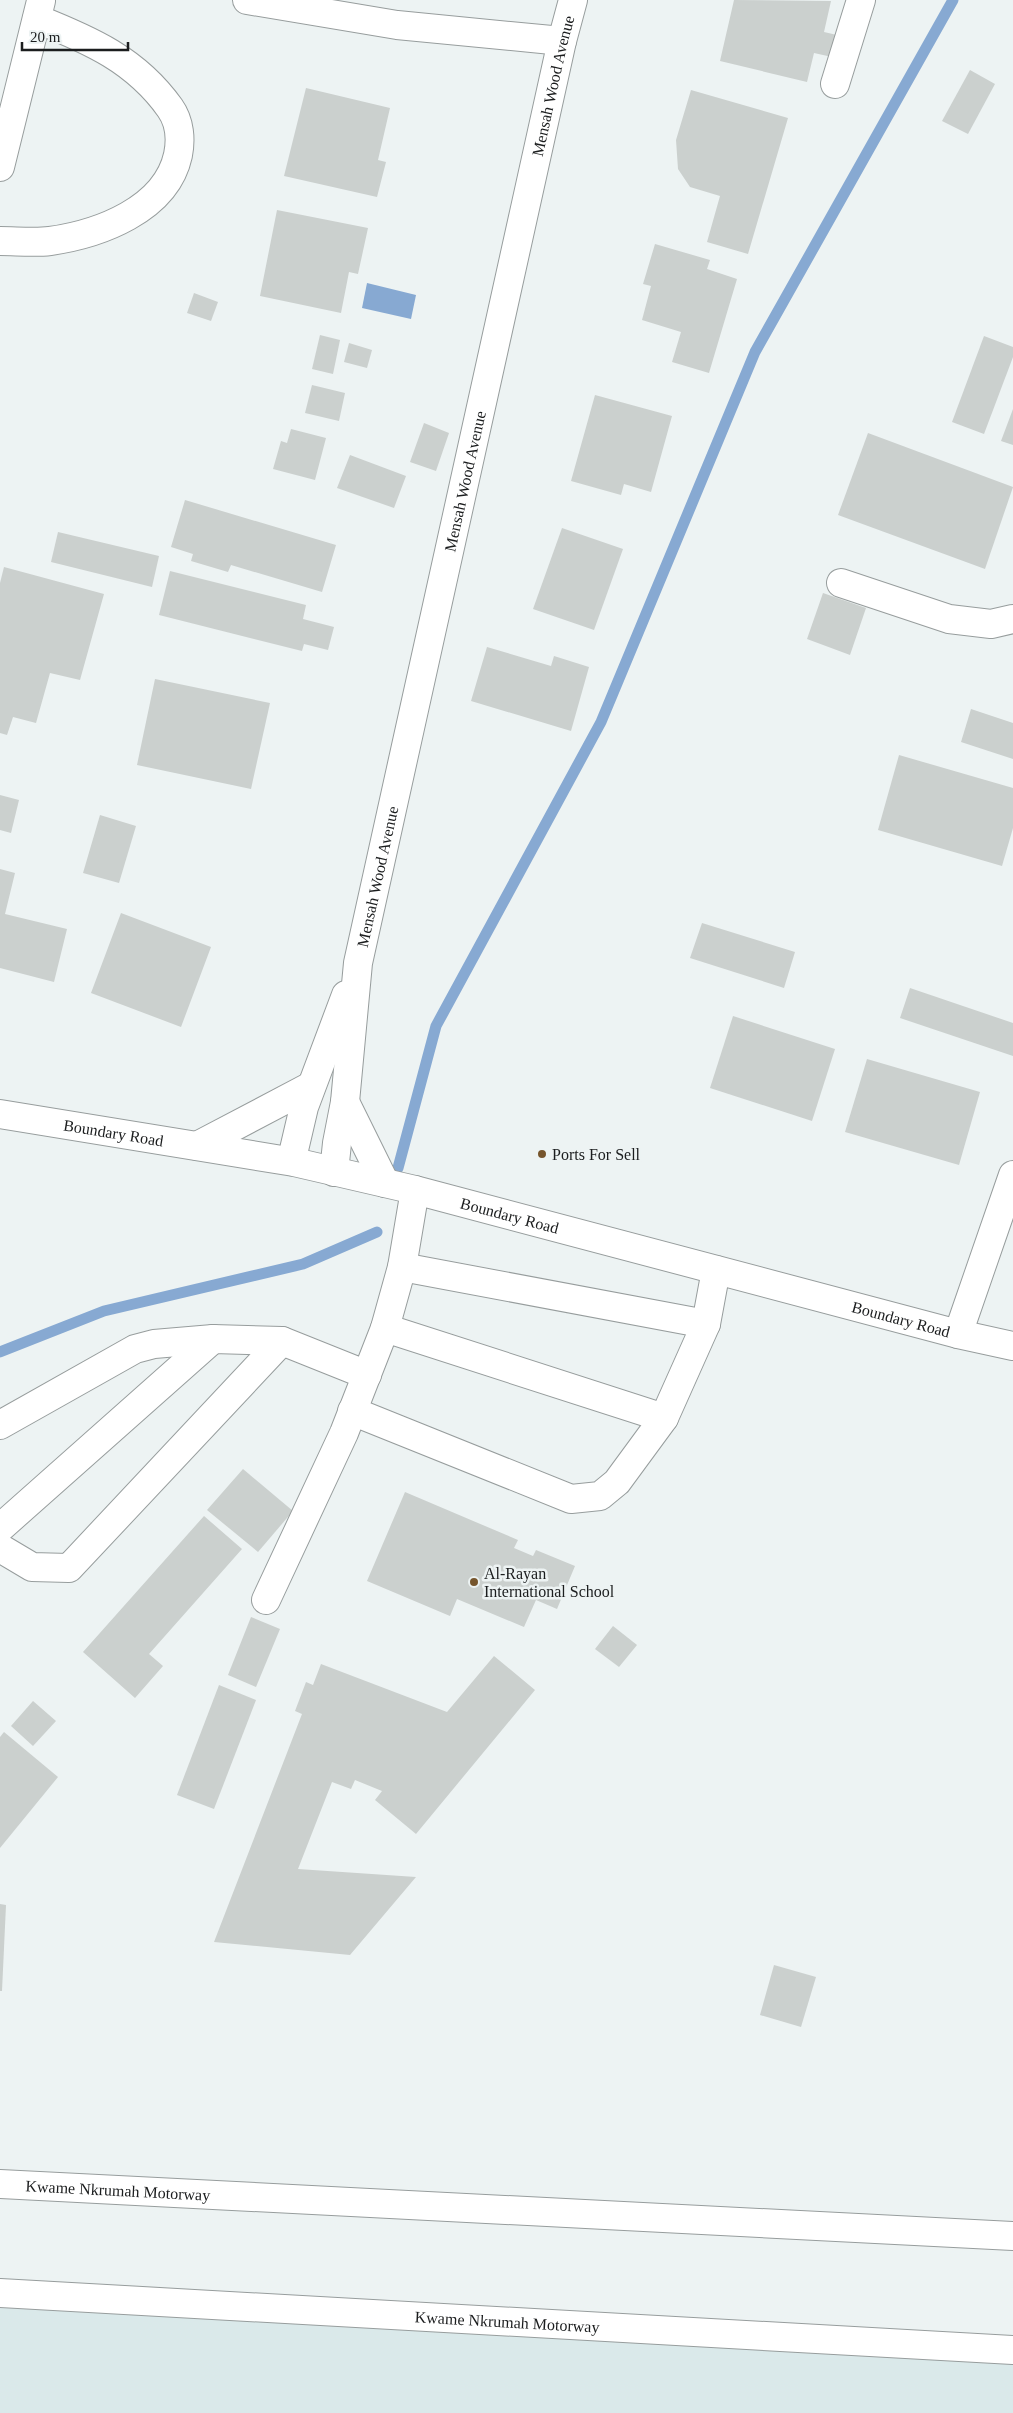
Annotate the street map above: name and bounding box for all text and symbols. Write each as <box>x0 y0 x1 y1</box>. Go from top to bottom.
street label: Mensah Wood Avenue <box>529 14 577 158</box>
scale bar <box>22 20 129 52</box>
text: 20 m <box>30 29 61 45</box>
street label: Mensah Wood Avenue <box>441 409 489 553</box>
street label: Mensah Wood Avenue <box>354 805 401 949</box>
street label: Boundary Road <box>62 1117 165 1150</box>
place label: Ports For Sell <box>552 1146 641 1163</box>
marker: Ports For Sell <box>536 1148 548 1160</box>
street label: Boundary Road <box>459 1194 560 1237</box>
street label: Boundary Road <box>850 1298 952 1341</box>
place label: Al-Rayan International School <box>484 1565 615 1600</box>
marker: Al-Rayan International School <box>468 1576 480 1588</box>
street label: Kwame Nkrumah Motorway <box>25 2177 211 2205</box>
street label: Kwame Nkrumah Motorway <box>414 2308 600 2337</box>

